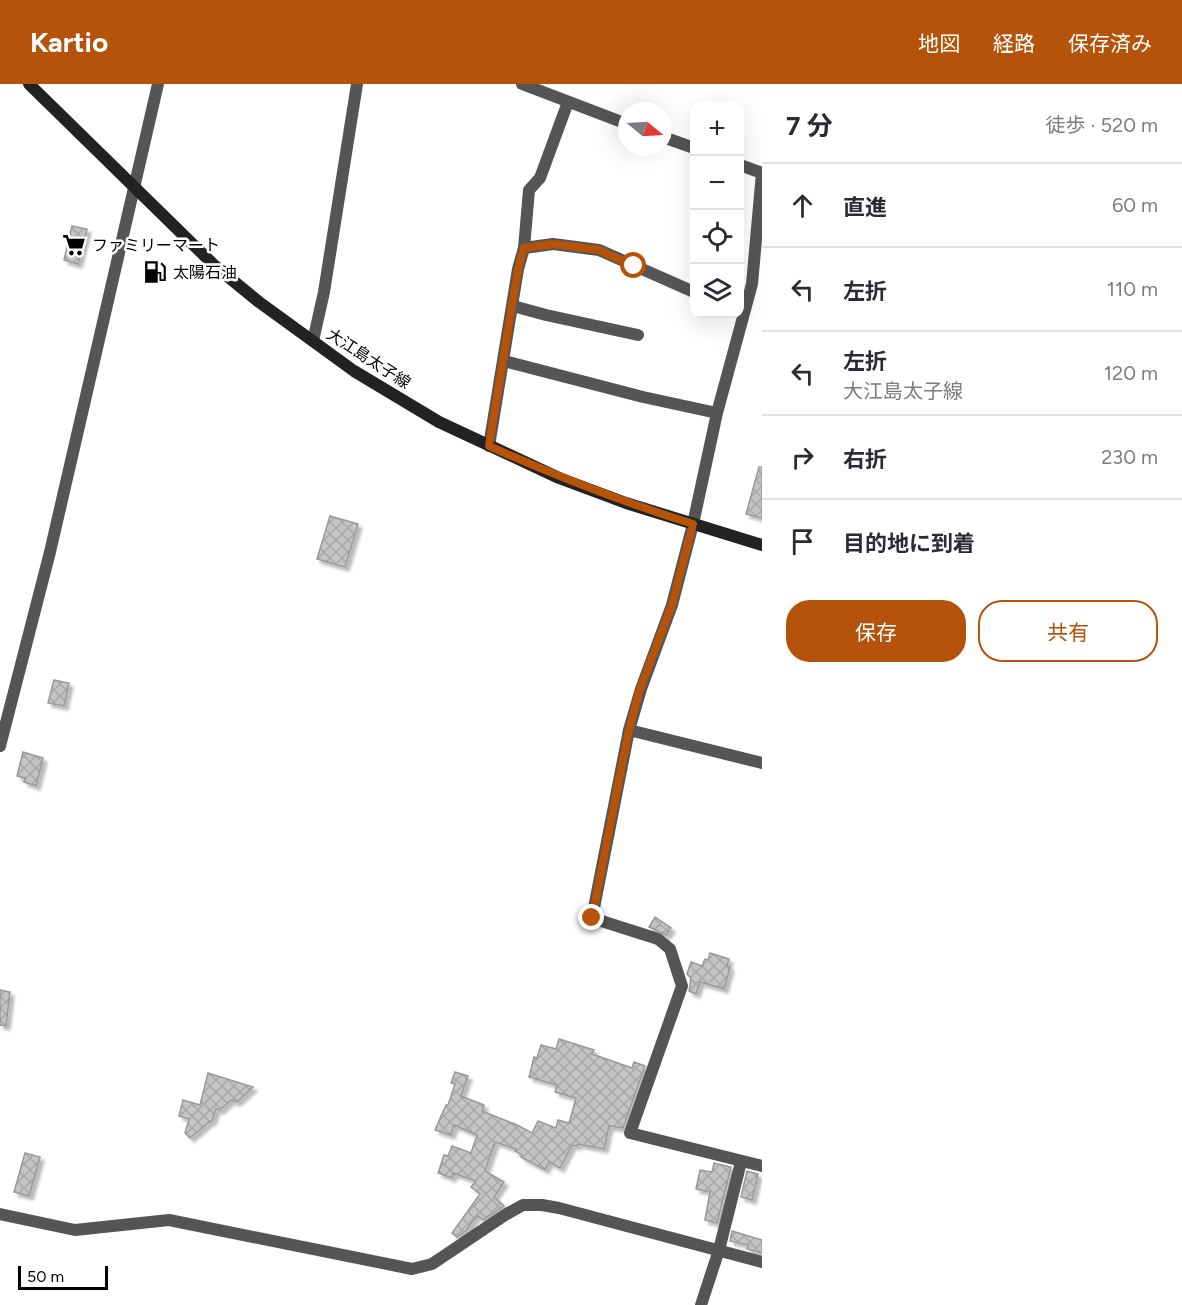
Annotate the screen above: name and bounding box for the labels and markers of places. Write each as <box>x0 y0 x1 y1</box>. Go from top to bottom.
supermarket icon: ファミリーマート <box>61 232 87 258</box>
place label: ファミリーマート <box>92 236 220 255</box>
fuel station icon: 太陽石油 <box>142 259 168 285</box>
place label: 太陽石油 <box>173 263 237 282</box>

